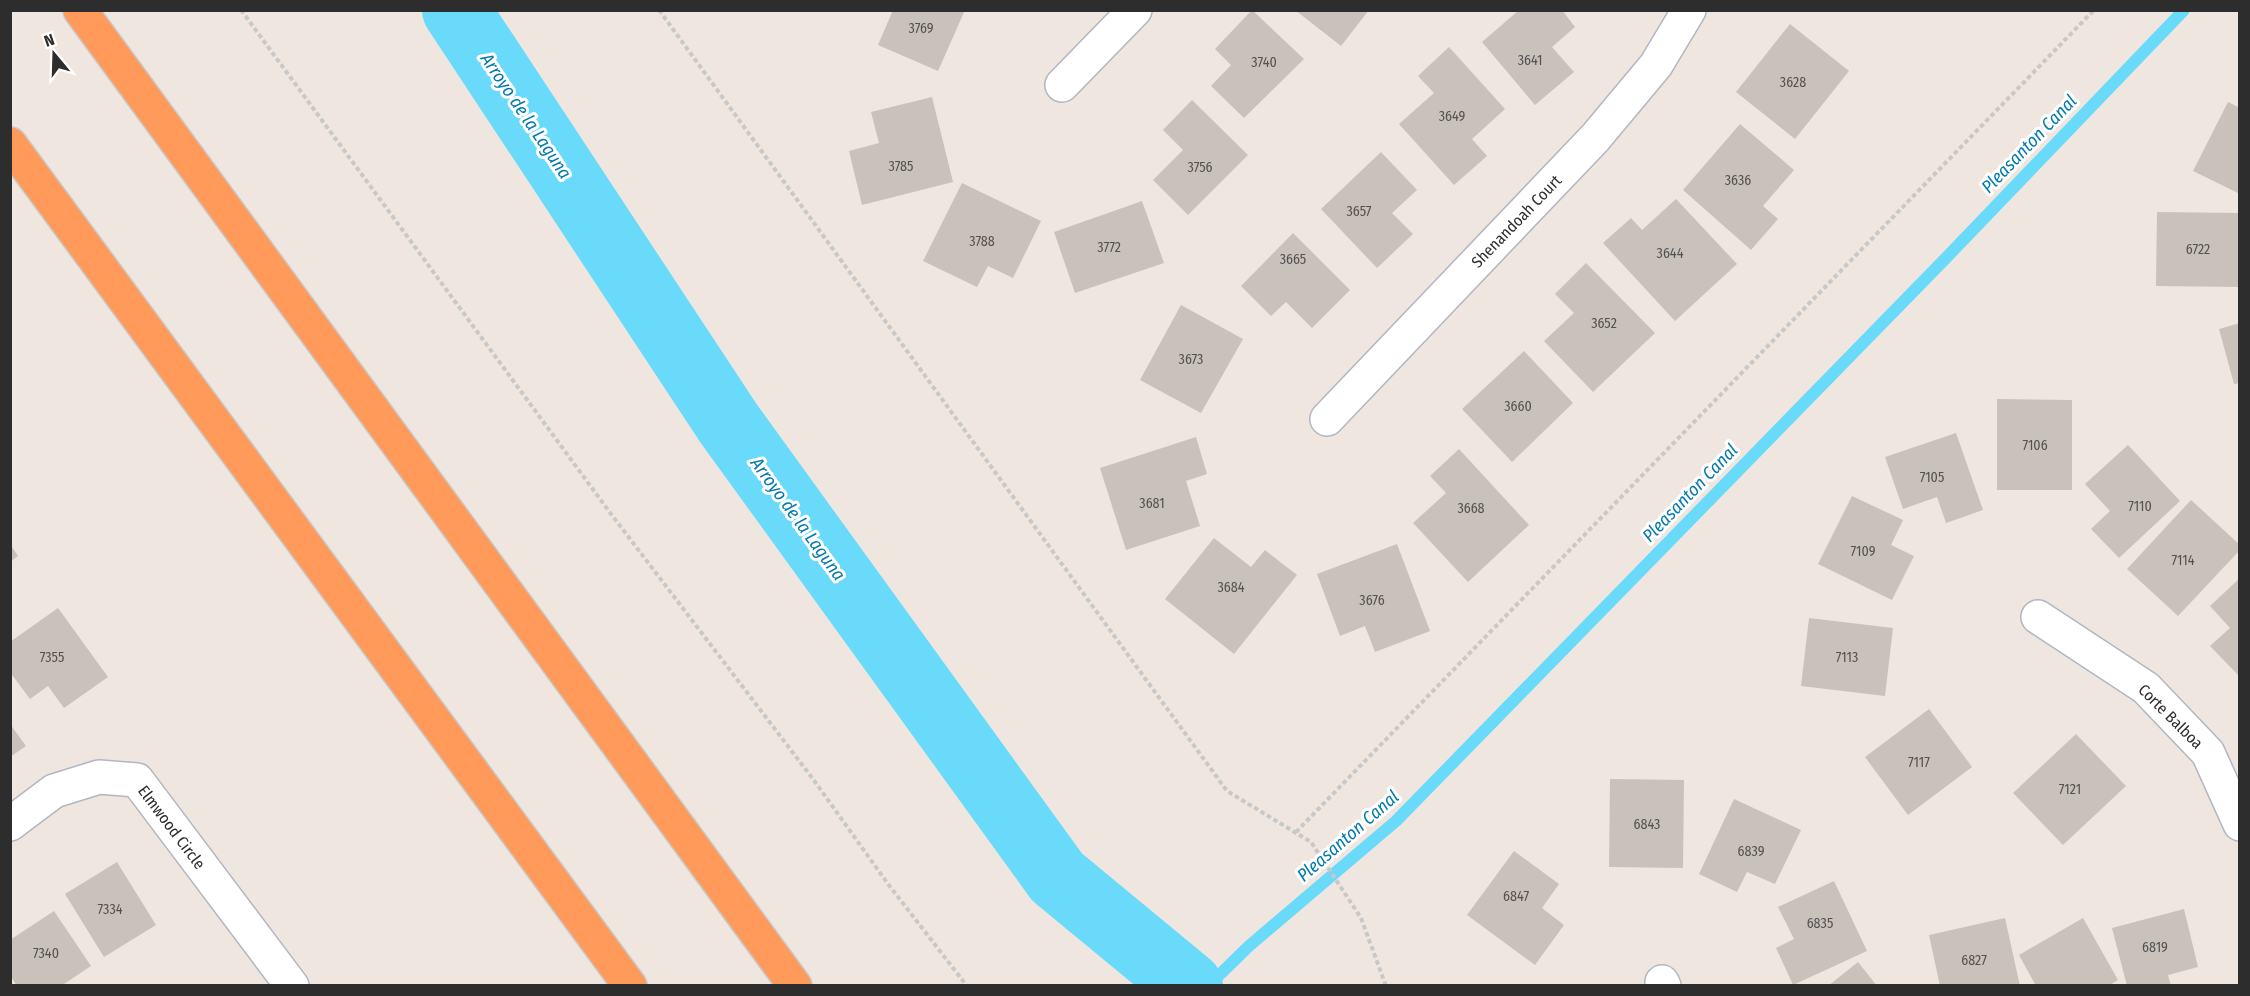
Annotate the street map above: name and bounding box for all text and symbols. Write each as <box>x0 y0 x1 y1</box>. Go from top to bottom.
house number: 3769 <box>908 20 934 37</box>
north arrow <box>24 24 84 84</box>
text: N <box>42 30 57 51</box>
water label: Arroyo de la Laguna <box>475 48 576 183</box>
house number: 3641 <box>1518 52 1542 69</box>
house number: 3740 <box>1251 54 1277 71</box>
house number: 3628 <box>1780 74 1806 91</box>
water label: Pleasanton Canal <box>1977 90 2082 198</box>
house number: 3649 <box>1439 108 1465 125</box>
house number: 3785 <box>888 158 914 175</box>
house number: 3756 <box>1187 159 1213 176</box>
street label: Shenandoah Court <box>1467 171 1566 272</box>
house number: 3636 <box>1725 172 1751 189</box>
house number: 3657 <box>1347 203 1372 220</box>
house number: 3788 <box>969 233 995 250</box>
house number: 3772 <box>1097 239 1121 256</box>
house number: 6722 <box>2186 241 2210 258</box>
house number: 3644 <box>1657 245 1684 262</box>
house number: 3665 <box>1280 251 1306 268</box>
house number: 3652 <box>1591 315 1617 332</box>
house number: 3673 <box>1179 351 1203 368</box>
house number: 3660 <box>1504 398 1532 415</box>
house number: 7106 <box>2022 437 2048 454</box>
water label: Pleasanton Canal <box>1638 439 1743 547</box>
water label: Arroyo de la Laguna <box>745 452 850 585</box>
house number: 7105 <box>1920 469 1944 486</box>
house number: 3681 <box>1139 495 1165 512</box>
house number: 7110 <box>2128 498 2152 515</box>
house number: 3668 <box>1457 500 1485 517</box>
house number: 7109 <box>1851 543 1876 560</box>
house number: 7114 <box>2172 552 2195 569</box>
house number: 3684 <box>1217 579 1245 596</box>
house number: 3676 <box>1359 592 1385 609</box>
house number: 7355 <box>40 649 64 666</box>
house number: 7113 <box>1836 649 1858 666</box>
street label: Corte Balboa <box>2134 680 2207 753</box>
house number: 7117 <box>1908 754 1930 771</box>
house number: 7121 <box>2059 781 2081 798</box>
street label: Elmwood Circle <box>134 782 209 873</box>
water label: Pleasanton Canal <box>1293 786 1404 886</box>
house number: 6843 <box>1634 816 1660 833</box>
house number: 6839 <box>1738 843 1765 860</box>
house number: 6847 <box>1503 888 1529 905</box>
house number: 7334 <box>98 901 123 918</box>
house number: 6835 <box>1807 915 1833 932</box>
house number: 6819 <box>2142 939 2168 956</box>
house number: 7340 <box>33 945 59 962</box>
house number: 6827 <box>1961 952 1987 969</box>

